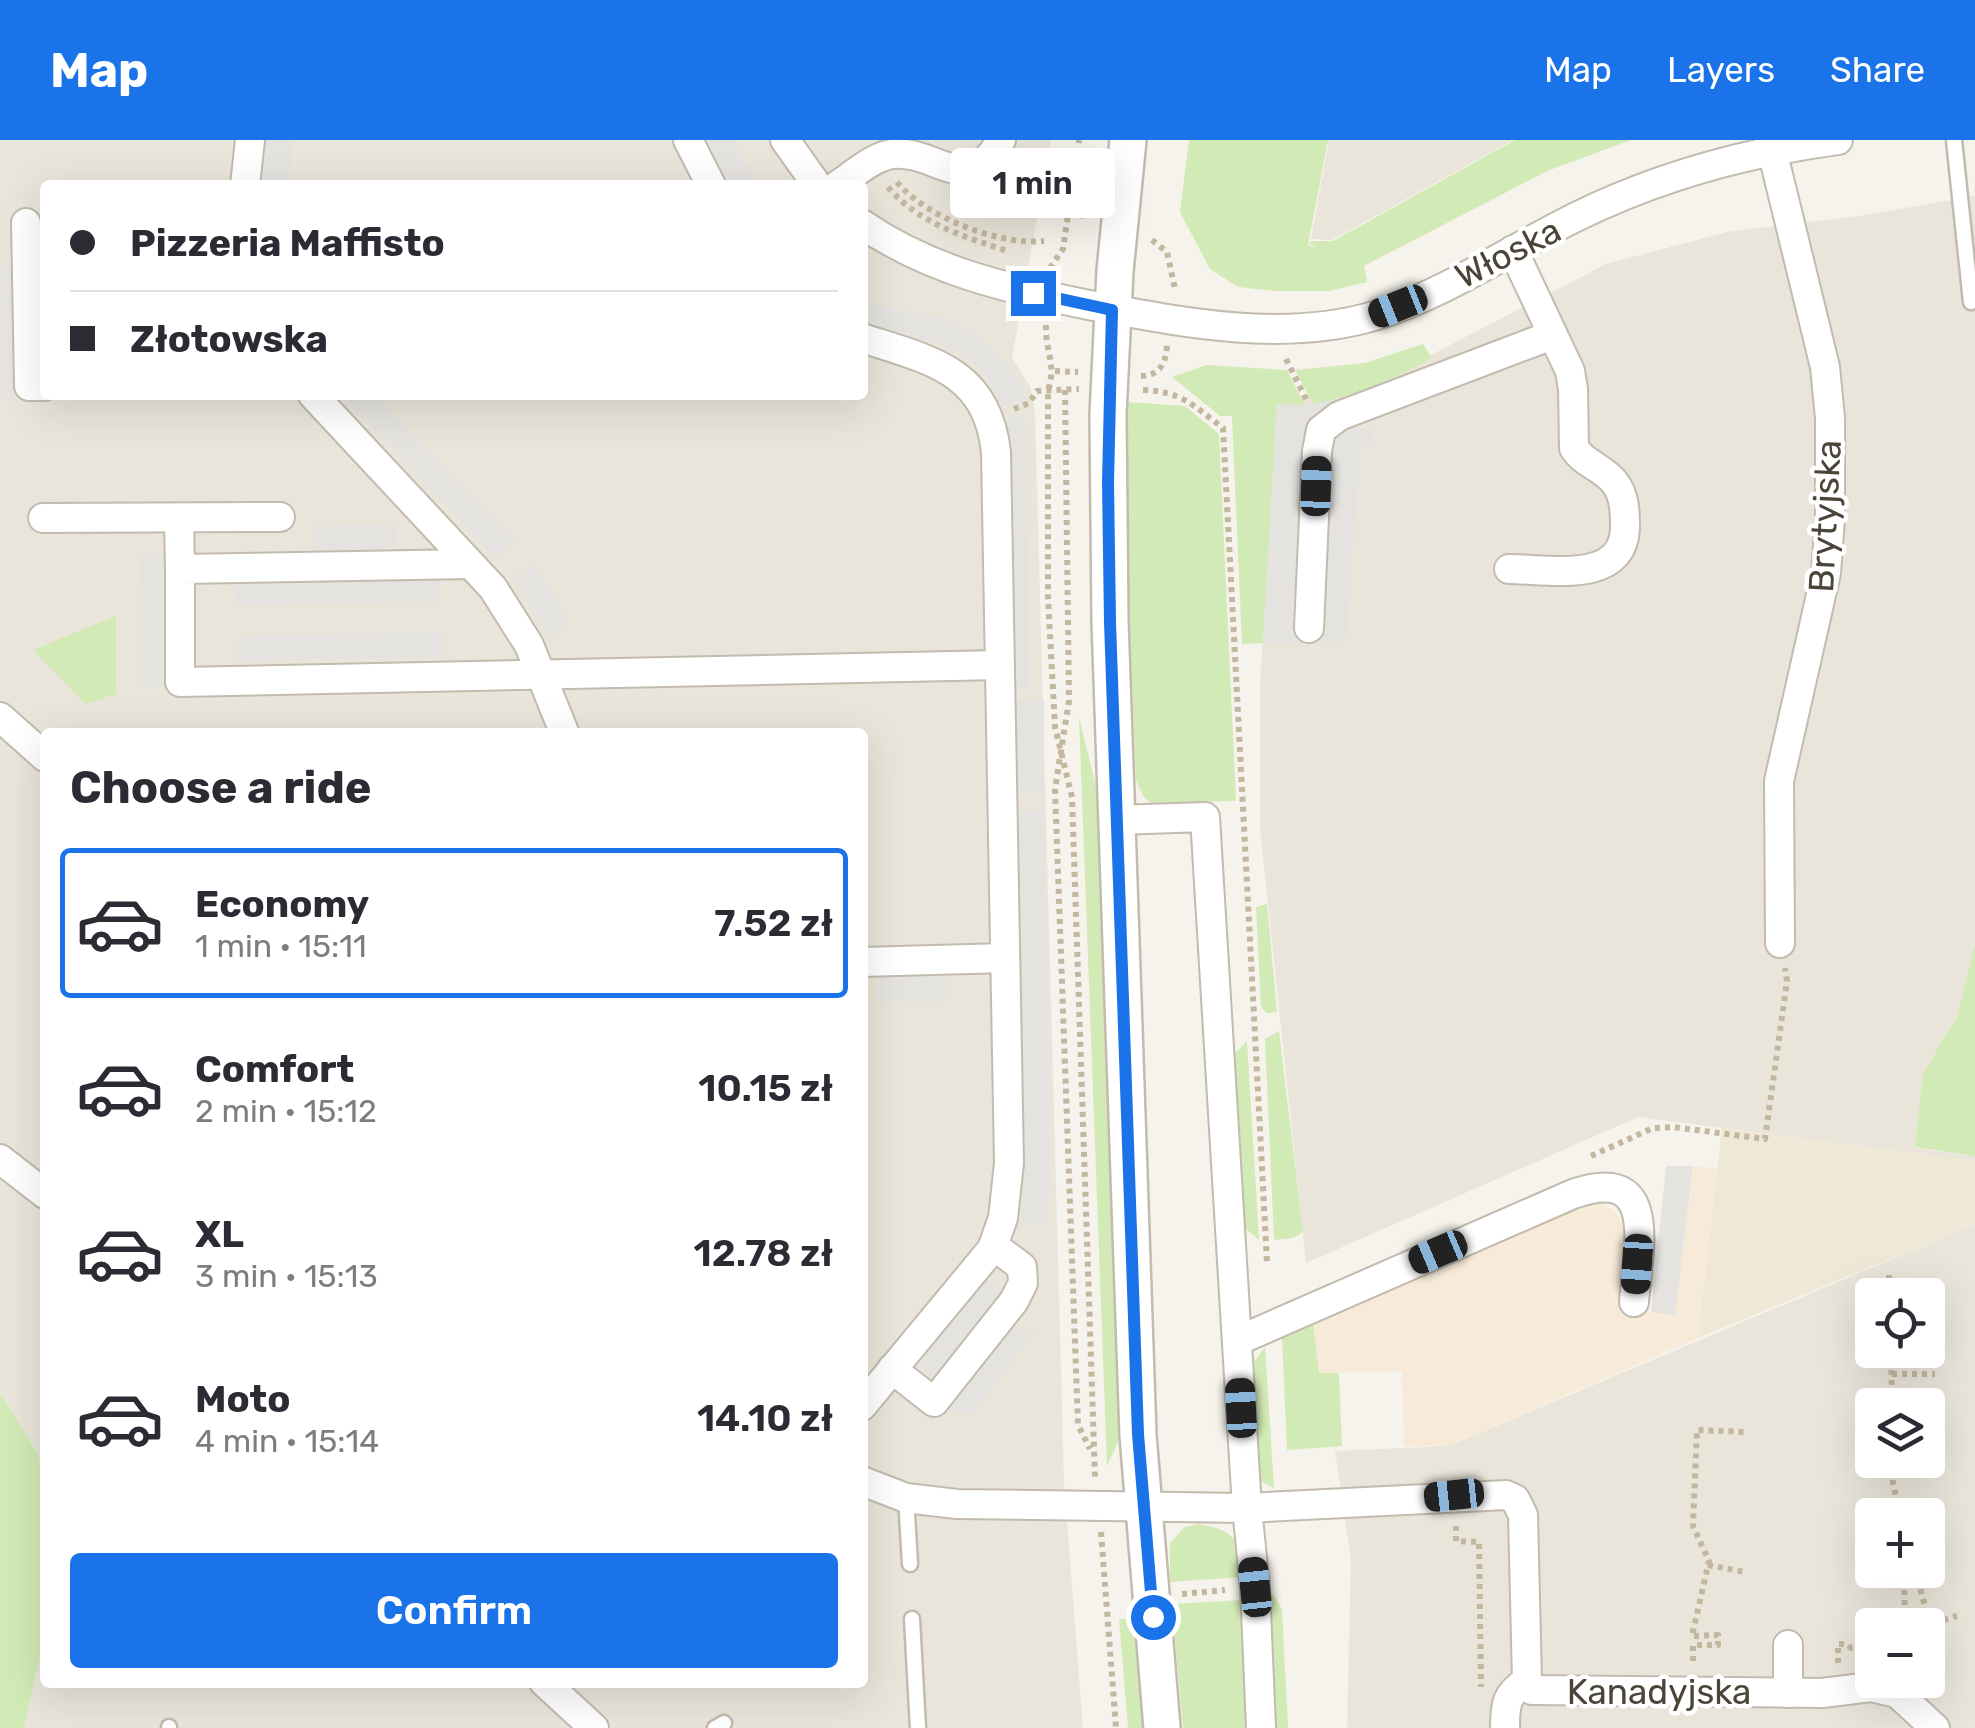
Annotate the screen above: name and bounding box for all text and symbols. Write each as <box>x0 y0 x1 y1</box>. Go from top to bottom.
text: Map <box>50 42 148 99</box>
text: Map <box>1544 49 1612 91</box>
text: Layers <box>1667 49 1775 91</box>
text: Share <box>1830 49 1925 91</box>
callout: 1 min <box>950 148 1116 218</box>
text: 1 min <box>992 164 1073 202</box>
street label: Włoska <box>1448 209 1568 297</box>
text: Pizzeria Maffisto <box>130 220 445 266</box>
route end <box>1011 271 1056 316</box>
car <box>1365 281 1431 331</box>
text: Złotowska <box>130 316 328 362</box>
street label: Brytyjska <box>1800 439 1850 593</box>
car <box>1300 455 1332 517</box>
text: Choose a ride <box>70 761 372 814</box>
icon: car <box>75 878 165 968</box>
text: Economy <box>195 881 369 927</box>
text: 7.52 zł <box>714 900 833 946</box>
text: 1 min · 15:11 <box>195 927 367 965</box>
icon: car <box>75 1043 165 1133</box>
text: Comfort <box>195 1046 354 1092</box>
text: 10.15 zł <box>698 1065 833 1111</box>
text: 2 min · 15:12 <box>195 1092 377 1130</box>
icon: car <box>75 1208 165 1298</box>
text: XL <box>195 1211 244 1257</box>
car <box>1405 1226 1471 1278</box>
text: 12.78 zł <box>694 1230 833 1276</box>
car <box>1620 1233 1654 1295</box>
text: 3 min · 15:13 <box>195 1257 378 1295</box>
map controls <box>1855 1278 1945 1698</box>
button: locate <box>1855 1278 1945 1368</box>
icon: car <box>75 1373 165 1463</box>
text: Moto <box>195 1376 291 1422</box>
car <box>1224 1377 1258 1439</box>
button: layers <box>1855 1388 1945 1478</box>
text: 14.10 zł <box>697 1395 833 1441</box>
text: 4 min · 15:14 <box>195 1422 379 1460</box>
car <box>1423 1477 1485 1513</box>
button: + <box>1855 1498 1945 1588</box>
button: Confirm <box>70 1553 838 1668</box>
car <box>1237 1556 1273 1618</box>
route start <box>1131 1595 1176 1640</box>
button: − <box>1855 1608 1945 1698</box>
street label: Kanadyjska <box>1567 1671 1751 1713</box>

